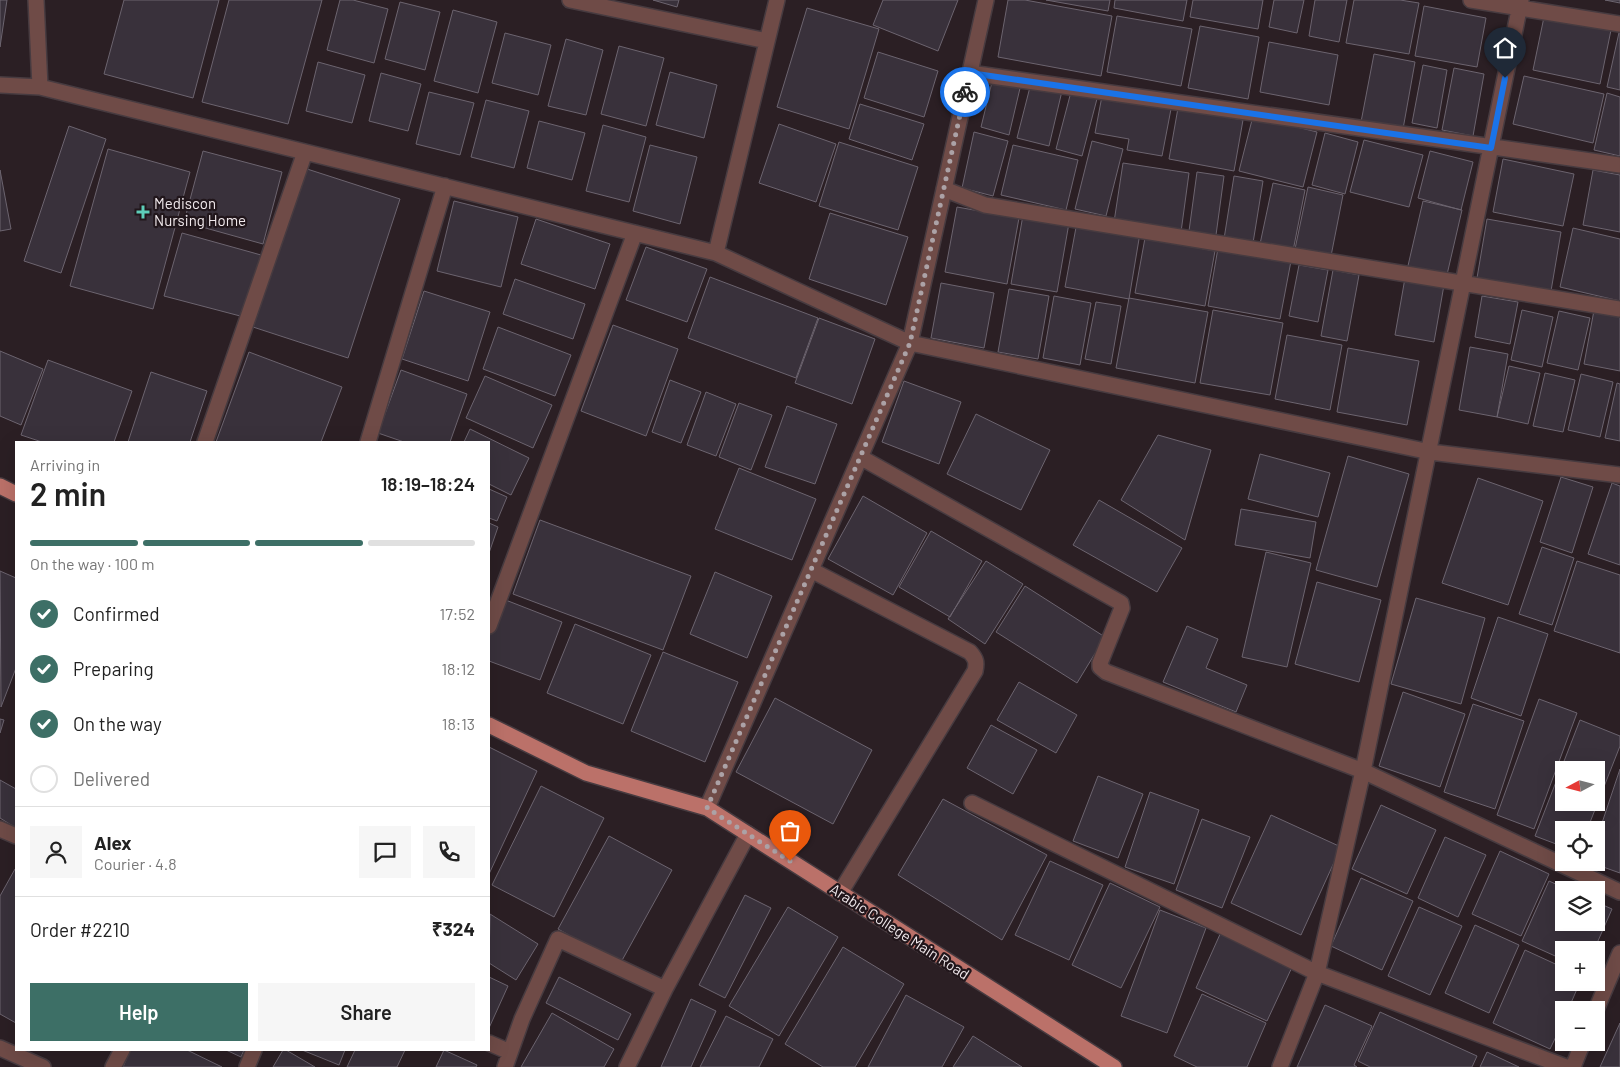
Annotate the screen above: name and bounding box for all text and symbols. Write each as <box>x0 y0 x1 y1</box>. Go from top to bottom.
pin <box>1484 27 1526 78</box>
icon: home <box>1491 34 1519 62</box>
courier <box>940 67 990 117</box>
icon: bike <box>951 78 979 106</box>
place label: Mediscon Nursing Home <box>154 194 246 229</box>
marker: Mediscon Nursing Home <box>136 205 150 219</box>
text: Arriving in <box>30 455 100 474</box>
text: 18:19–18:24 <box>381 472 475 495</box>
text: 2 min <box>30 474 106 512</box>
text: On the way · 100 m <box>30 554 155 573</box>
icon: check <box>30 600 58 628</box>
text: Confirmed <box>73 602 160 625</box>
text: 17:52 <box>440 604 475 623</box>
icon: check <box>30 655 58 683</box>
text: Preparing <box>73 657 154 680</box>
text: 18:12 <box>441 659 475 678</box>
icon: check <box>30 710 58 738</box>
text: On the way <box>73 712 162 735</box>
text: 18:13 <box>442 714 475 733</box>
north arrow <box>1555 761 1605 811</box>
map controls <box>1555 761 1605 1051</box>
text: Delivered <box>73 767 150 790</box>
pin <box>769 810 811 861</box>
icon: bag <box>776 817 804 845</box>
button: locate <box>1555 821 1605 871</box>
button: person <box>30 826 82 878</box>
button: chat <box>359 826 411 878</box>
button: phone <box>423 826 475 878</box>
text: Alex <box>94 831 132 854</box>
text: Courier · 4.8 <box>94 854 177 873</box>
street label: Arabic College Main Road <box>827 879 973 983</box>
button: layers <box>1555 881 1605 931</box>
text: ₹324 <box>432 917 475 940</box>
text: Order #2210 <box>30 918 130 941</box>
button: + <box>1555 941 1605 991</box>
button: Help <box>30 983 248 1041</box>
button: Share <box>258 983 475 1041</box>
button: − <box>1555 1001 1605 1051</box>

